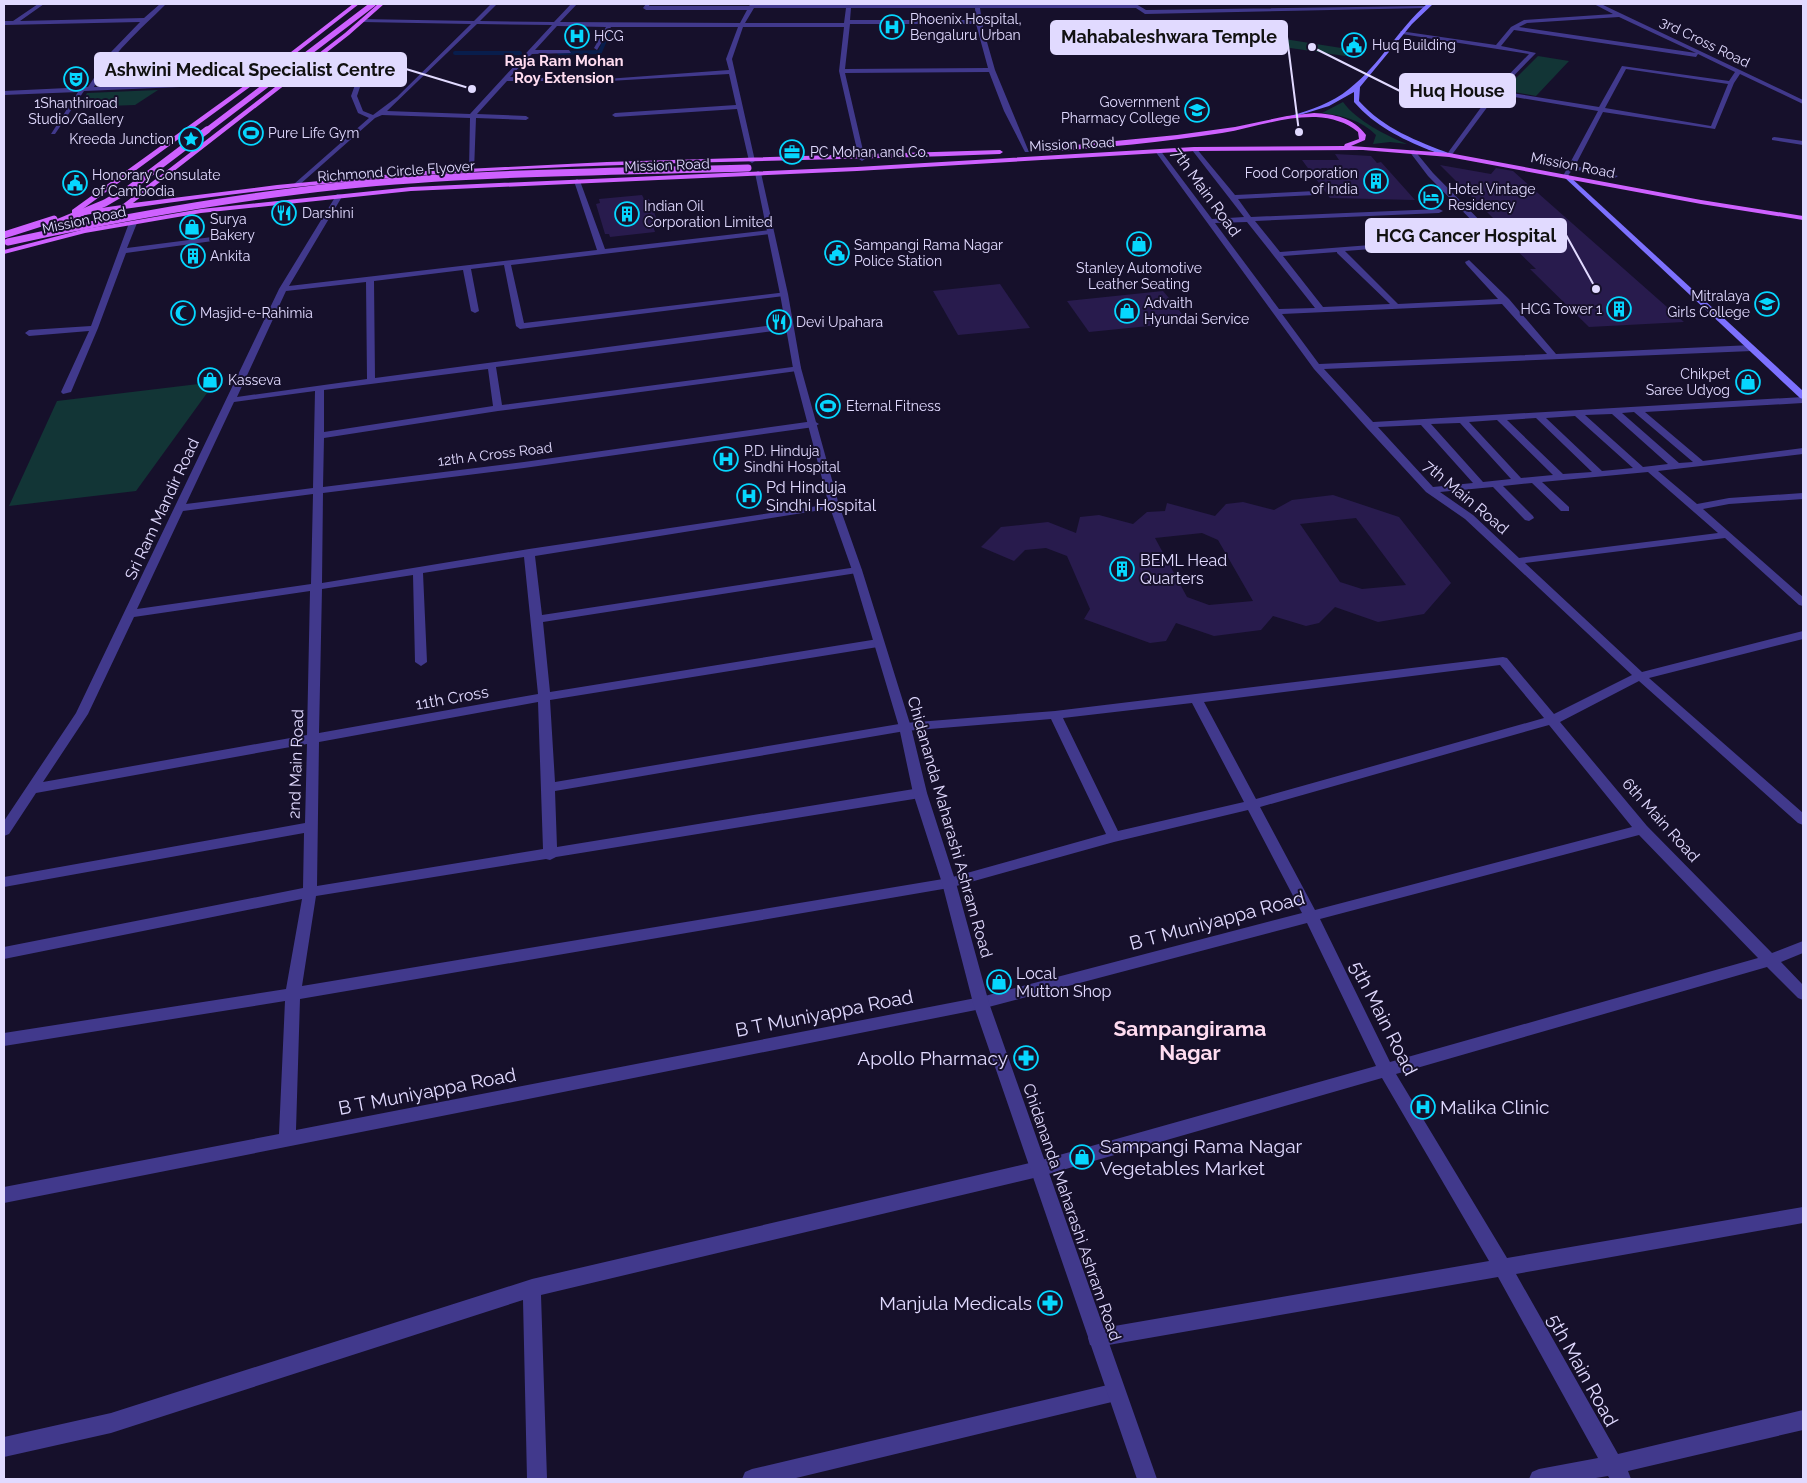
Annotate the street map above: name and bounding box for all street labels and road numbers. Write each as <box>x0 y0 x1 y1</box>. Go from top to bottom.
street label: 3rd Cross Road <box>1658 13 1752 71</box>
street label: Mission Road <box>1029 134 1115 154</box>
street label: 7th Main Road <box>1167 144 1245 240</box>
street label: Mission Road <box>1529 149 1617 181</box>
street label: Mission Road <box>624 156 710 174</box>
street label: Richmond Circle Flyover <box>317 158 475 184</box>
street label: Mission Road <box>40 203 128 237</box>
street label: Sri Ram Mandir Road <box>121 435 203 583</box>
street label: 12th A Cross Road <box>437 439 553 469</box>
street label: 7th Main Road <box>1420 456 1512 538</box>
street label: 11th Cross <box>414 682 490 714</box>
street label: Chidananda Maharashi Ashram Road <box>904 694 996 960</box>
street label: 2nd Main Road <box>285 709 307 819</box>
street label: 6th Main Road <box>1618 774 1704 866</box>
street label: B T Muniyappa Road <box>1127 886 1307 954</box>
street label: 5th Main Road <box>1346 957 1422 1079</box>
street label: B T Muniyappa Road <box>733 985 915 1041</box>
street label: B T Muniyappa Road <box>336 1063 518 1119</box>
street label: Chidananda Maharashi Ashram Road <box>1019 1081 1125 1343</box>
street label: 5th Main Road <box>1543 1310 1623 1430</box>

